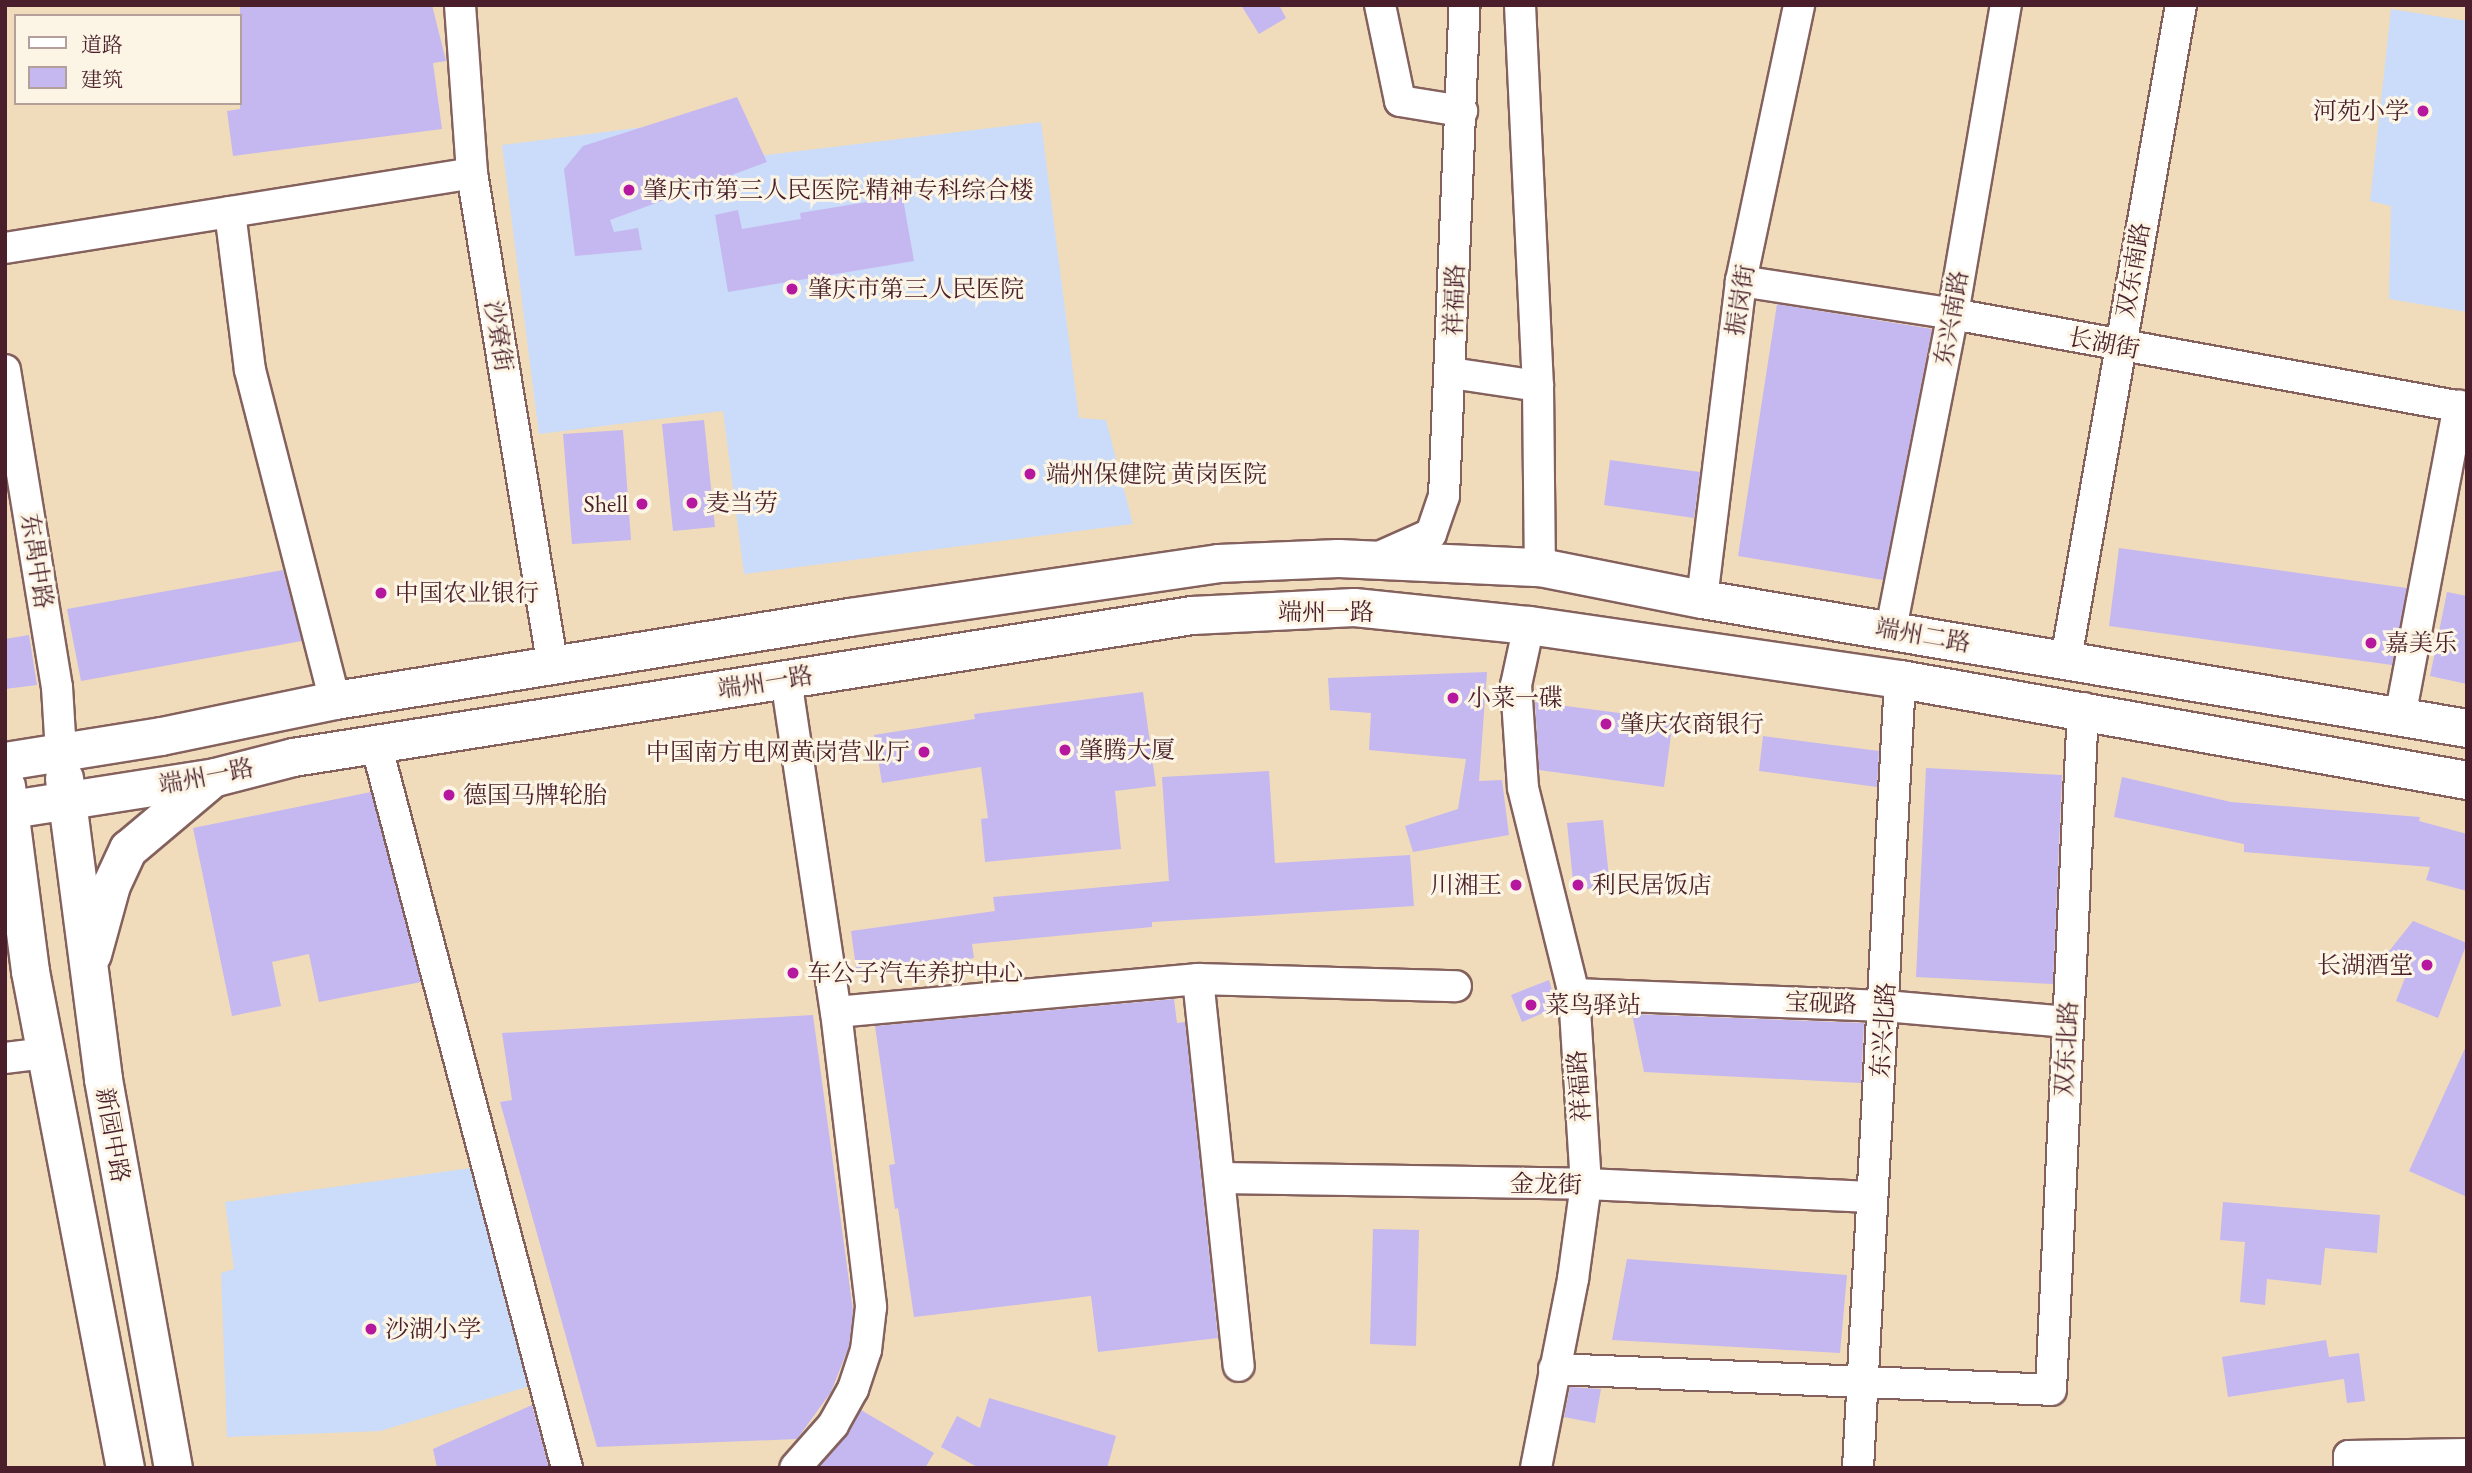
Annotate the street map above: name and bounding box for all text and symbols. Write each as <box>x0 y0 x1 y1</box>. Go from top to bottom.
legend <box>14 14 242 105</box>
text: 道路 <box>81 31 123 58</box>
text: 建筑 <box>81 66 123 93</box>
place label: 河苑小学 <box>2313 97 2409 125</box>
marker: 河苑小学 <box>2415 103 2431 119</box>
place label: 肇庆市第三人民医院-精神专科综合楼 <box>643 176 1034 204</box>
marker: 肇庆市第三人民医院-精神专科综合楼 <box>621 182 637 198</box>
street label: 双东南路 <box>2110 220 2156 320</box>
street label: 振岗街 <box>1720 262 1760 338</box>
street label: 祥福路 <box>1438 264 1470 336</box>
street label: 东兴南路 <box>1928 268 1974 368</box>
place label: 肇庆市第三人民医院 <box>808 275 1024 303</box>
marker: 肇庆市第三人民医院 <box>782 279 802 299</box>
street label: 沙寮街 <box>479 298 519 374</box>
street label: 长湖街 <box>2066 322 2142 364</box>
place label: 端州保健院 黄岗医院 <box>1046 460 1267 488</box>
marker: 端州保健院 黄岗医院 <box>1020 464 1040 484</box>
place label: 麦当劳 <box>706 489 778 517</box>
place label: Shell <box>584 490 628 518</box>
marker: 麦当劳 <box>684 495 700 511</box>
marker: Shell <box>634 496 650 512</box>
street label: 东禺中路 <box>15 511 59 611</box>
place label: 中国农业银行 <box>395 579 539 607</box>
marker: 中国农业银行 <box>373 585 389 601</box>
street label: 端州一路 <box>1278 598 1374 626</box>
street label: 端州二路 <box>1873 612 1973 658</box>
place label: 嘉美乐 <box>2385 629 2457 657</box>
marker: 嘉美乐 <box>2363 635 2379 651</box>
street label: 端州一路 <box>715 660 815 704</box>
place label: 小菜一碟 <box>1467 684 1563 712</box>
marker: 小菜一碟 <box>1445 690 1461 706</box>
place label: 肇庆农商银行 <box>1620 710 1764 738</box>
marker: 肇庆农商银行 <box>1598 716 1614 732</box>
place label: 肇腾大厦 <box>1079 736 1175 764</box>
place label: 中国南方电网黄岗营业厅 <box>646 738 910 766</box>
marker: 肇腾大厦 <box>1057 742 1073 758</box>
marker: 中国南方电网黄岗营业厅 <box>916 744 932 760</box>
street label: 端州一路 <box>156 753 256 799</box>
place label: 德国马牌轮胎 <box>463 781 607 809</box>
marker: 德国马牌轮胎 <box>441 787 457 803</box>
place label: 川湘王 <box>1430 871 1502 899</box>
place label: 利民居饭店 <box>1592 871 1712 899</box>
marker: 川湘王 <box>1508 877 1524 893</box>
marker: 利民居饭店 <box>1570 877 1586 893</box>
place label: 长湖酒堂 <box>2317 951 2413 979</box>
marker: 长湖酒堂 <box>2419 957 2435 973</box>
place label: 车公子汽车养护中心 <box>807 959 1023 987</box>
marker: 车公子汽车养护中心 <box>785 965 801 981</box>
street label: 东兴北路 <box>1865 981 1901 1079</box>
street label: 宝砚路 <box>1785 987 1857 1019</box>
place label: 菜鸟驿站 <box>1545 991 1641 1019</box>
marker: 菜鸟驿站 <box>1523 997 1539 1013</box>
street label: 双东北路 <box>2049 1000 2083 1098</box>
street label: 祥福路 <box>1562 1049 1596 1123</box>
street label: 新园中路 <box>90 1085 136 1185</box>
street label: 金龙街 <box>1510 1169 1582 1199</box>
place label: 沙湖小学 <box>385 1315 481 1343</box>
marker: 沙湖小学 <box>363 1321 379 1337</box>

